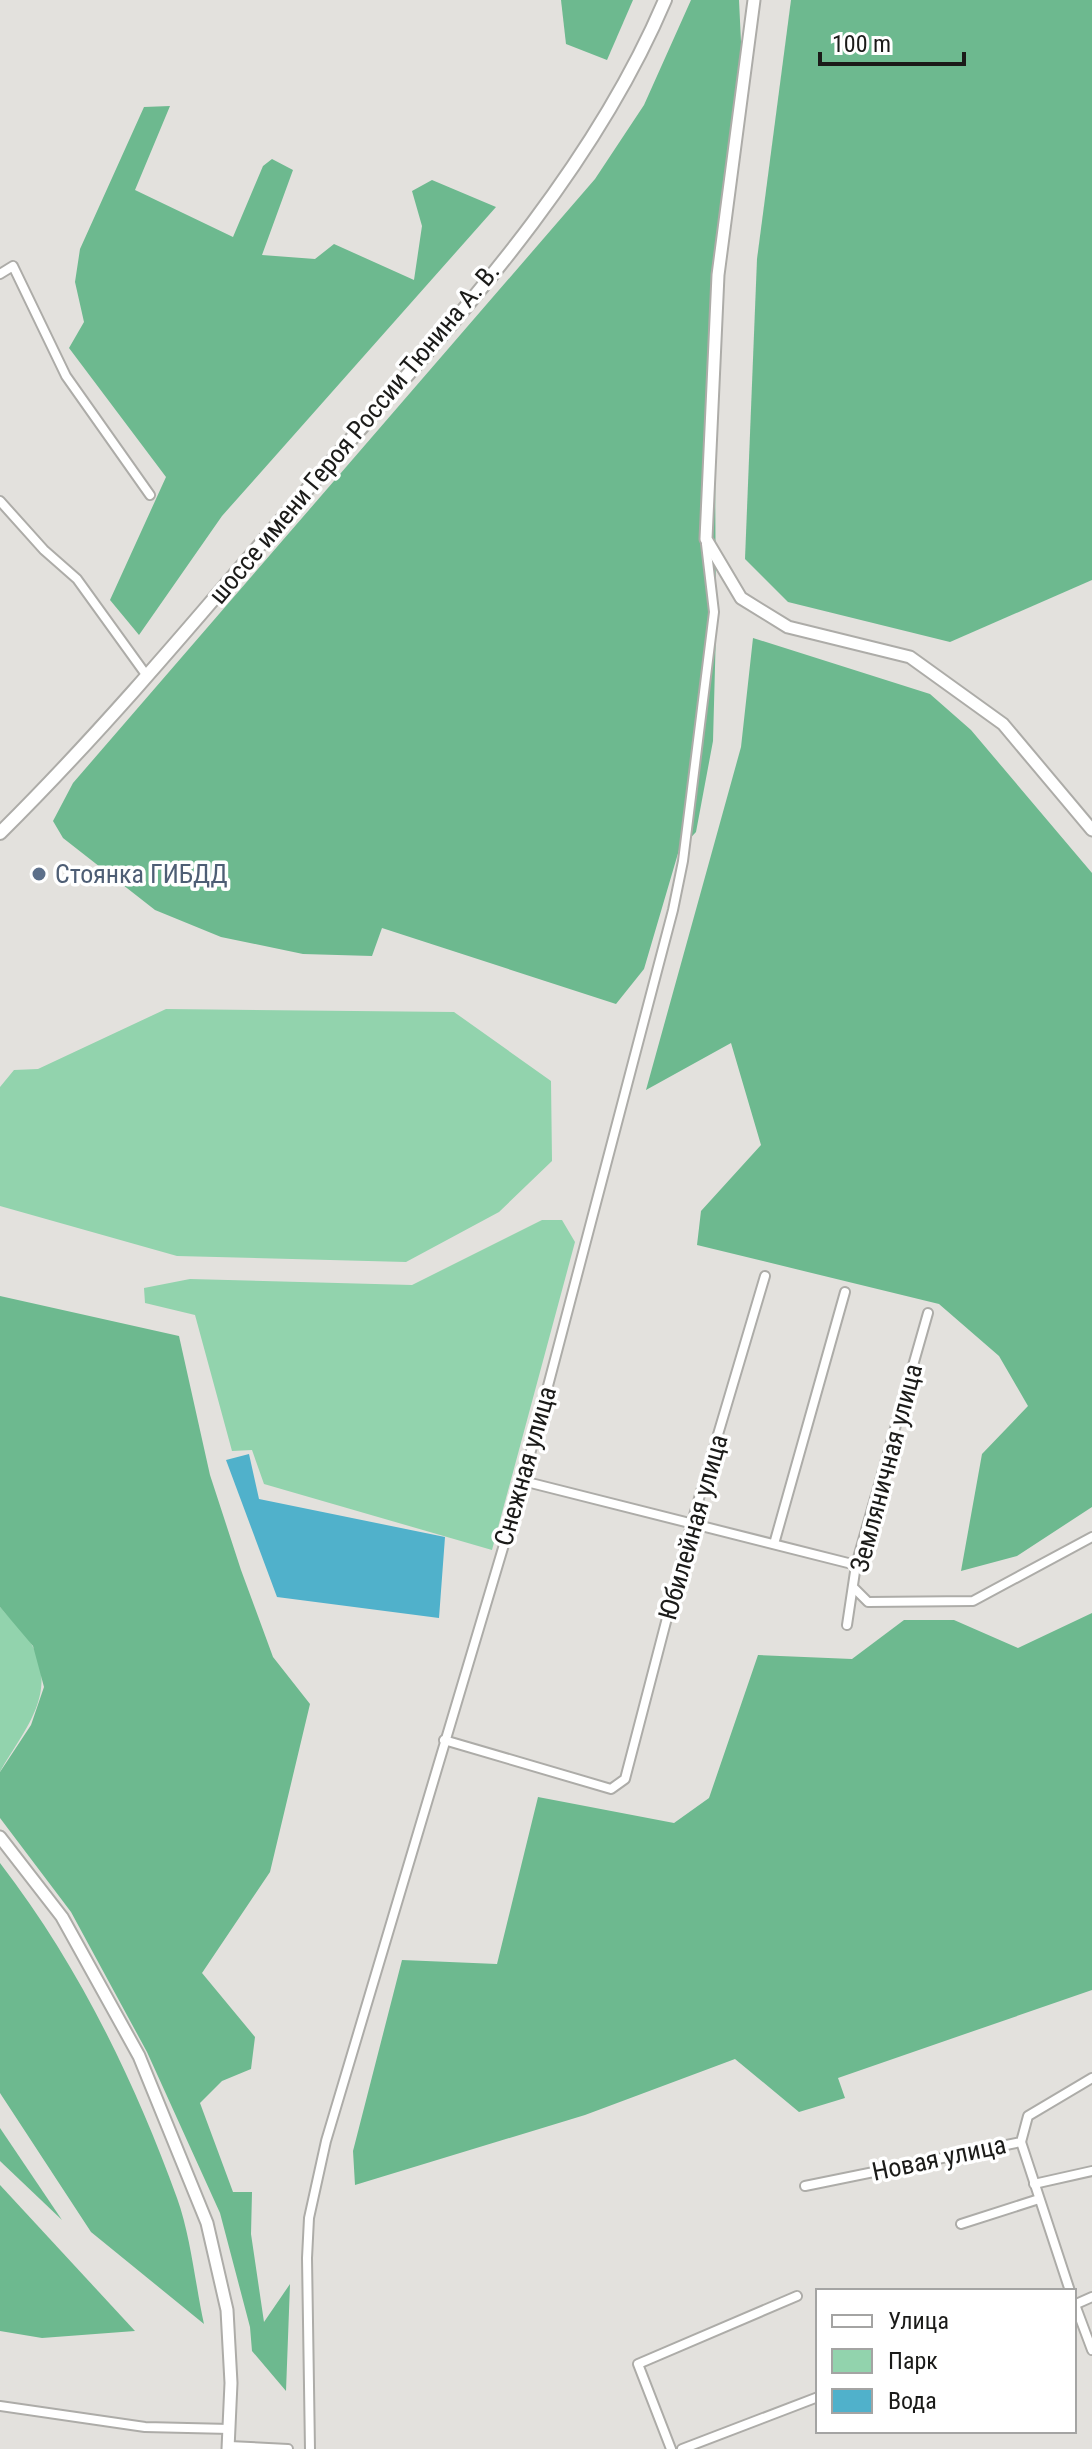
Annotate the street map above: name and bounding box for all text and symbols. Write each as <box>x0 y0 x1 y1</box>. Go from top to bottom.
scale bar <box>820 16 964 66</box>
text: 100 m <box>832 30 891 58</box>
street label: шоссе имени Героя России Тюнина А. В. <box>202 256 506 610</box>
place label: Стоянка ГИБДД <box>55 859 228 889</box>
marker: Стоянка ГИБДД <box>30 865 48 883</box>
street label: Земляничная улица <box>844 1361 928 1575</box>
street label: Снежная улица <box>488 1383 562 1549</box>
street label: Юбилейная улица <box>652 1431 734 1623</box>
street label: Новая улица <box>869 2129 1009 2187</box>
legend <box>816 2289 1076 2433</box>
text: Улица <box>888 2307 949 2335</box>
text: Парк <box>888 2347 938 2375</box>
text: Вода <box>888 2387 937 2415</box>

